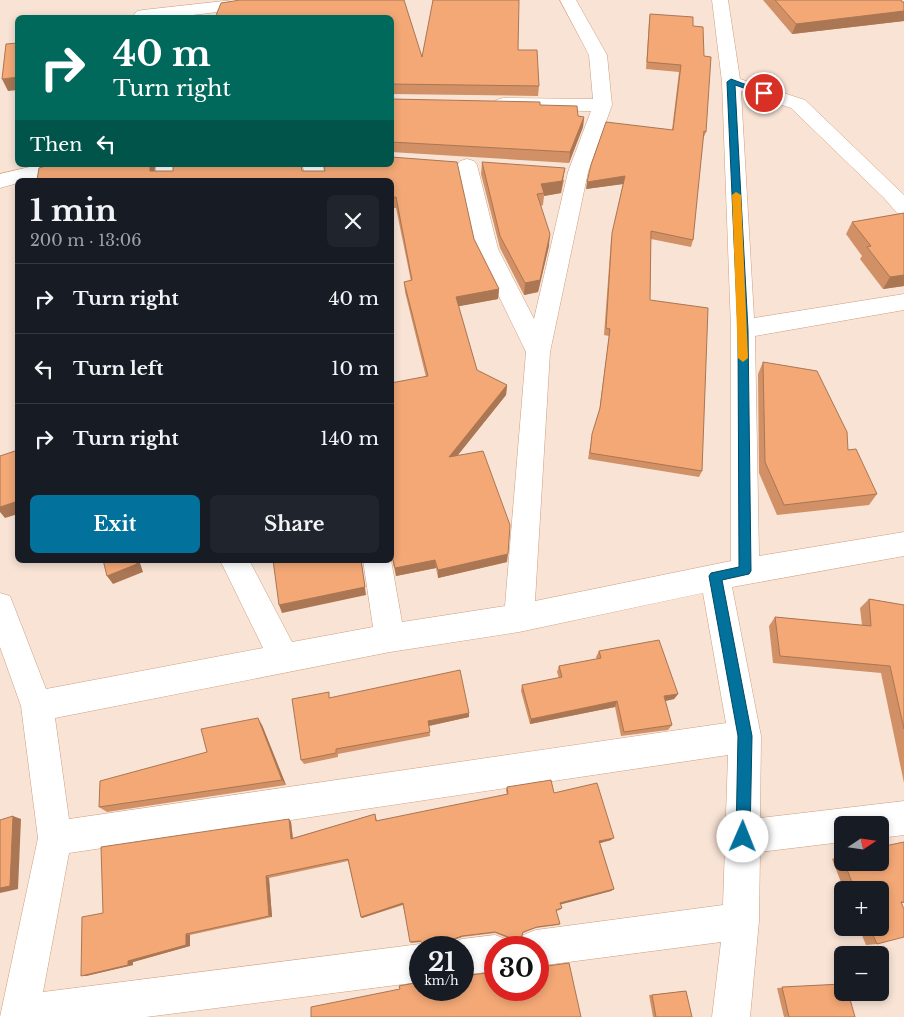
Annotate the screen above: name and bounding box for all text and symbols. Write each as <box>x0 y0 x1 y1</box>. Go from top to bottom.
text: 40 m <box>113 32 211 75</box>
icon: right <box>30 35 95 100</box>
pin <box>743 72 785 114</box>
text: Turn right <box>113 75 231 102</box>
icon: arrive <box>750 79 778 107</box>
icon: left <box>92 130 120 158</box>
text: Then <box>30 133 82 156</box>
text: 1 min <box>30 192 117 229</box>
button: close <box>327 195 379 247</box>
text: 200 m · 13:06 <box>30 230 141 250</box>
icon: right <box>30 285 58 313</box>
text: Turn right <box>73 287 179 310</box>
text: 40 m <box>328 287 379 310</box>
icon: left <box>30 355 58 383</box>
text: Turn left <box>73 357 164 380</box>
text: 10 m <box>331 357 379 380</box>
icon: right <box>30 425 58 453</box>
text: Turn right <box>73 427 179 450</box>
text: 140 m <box>320 427 379 450</box>
button: Exit <box>30 495 200 553</box>
button: Share <box>210 495 379 553</box>
position arrow <box>716 810 768 862</box>
north arrow <box>834 816 889 871</box>
map controls <box>834 816 889 1001</box>
button: + <box>834 881 889 936</box>
speed limit sign: 30 <box>484 936 549 1001</box>
button: − <box>834 946 889 1001</box>
text: 21 <box>428 947 455 978</box>
text: km/h <box>424 973 459 988</box>

